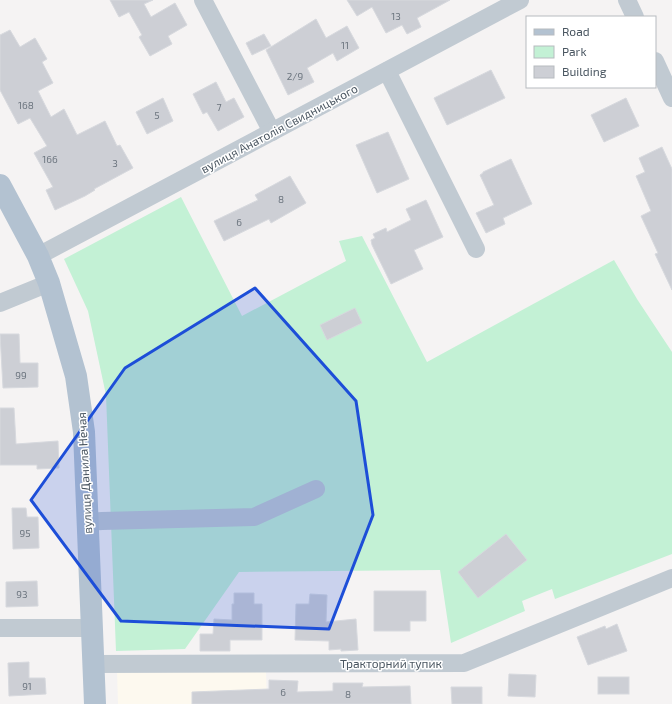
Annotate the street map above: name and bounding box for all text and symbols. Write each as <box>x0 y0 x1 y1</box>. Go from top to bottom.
house number: 13 <box>391 10 401 22</box>
legend <box>526 16 656 88</box>
text: Road <box>562 24 590 38</box>
house number: 11 <box>341 39 349 51</box>
text: Park <box>562 44 587 58</box>
text: Building <box>562 64 607 78</box>
house number: 2/9 <box>287 70 304 82</box>
street label: вулиця Анатолія Свидницького <box>198 81 360 176</box>
house number: 168 <box>18 99 34 111</box>
house number: 7 <box>216 101 222 113</box>
house number: 5 <box>154 109 160 121</box>
house number: 166 <box>42 153 58 165</box>
house number: 3 <box>112 157 118 169</box>
house number: 8 <box>278 193 284 205</box>
house number: 6 <box>236 216 242 228</box>
house number: 99 <box>15 369 27 381</box>
street label: вулиця Данила Нечая <box>74 412 95 534</box>
house number: 95 <box>19 527 31 539</box>
house number: 93 <box>16 588 28 600</box>
street label: Тракторний тупик <box>340 656 443 671</box>
house number: 91 <box>22 680 32 692</box>
house number: 6 <box>280 686 286 698</box>
house number: 8 <box>345 688 351 700</box>

